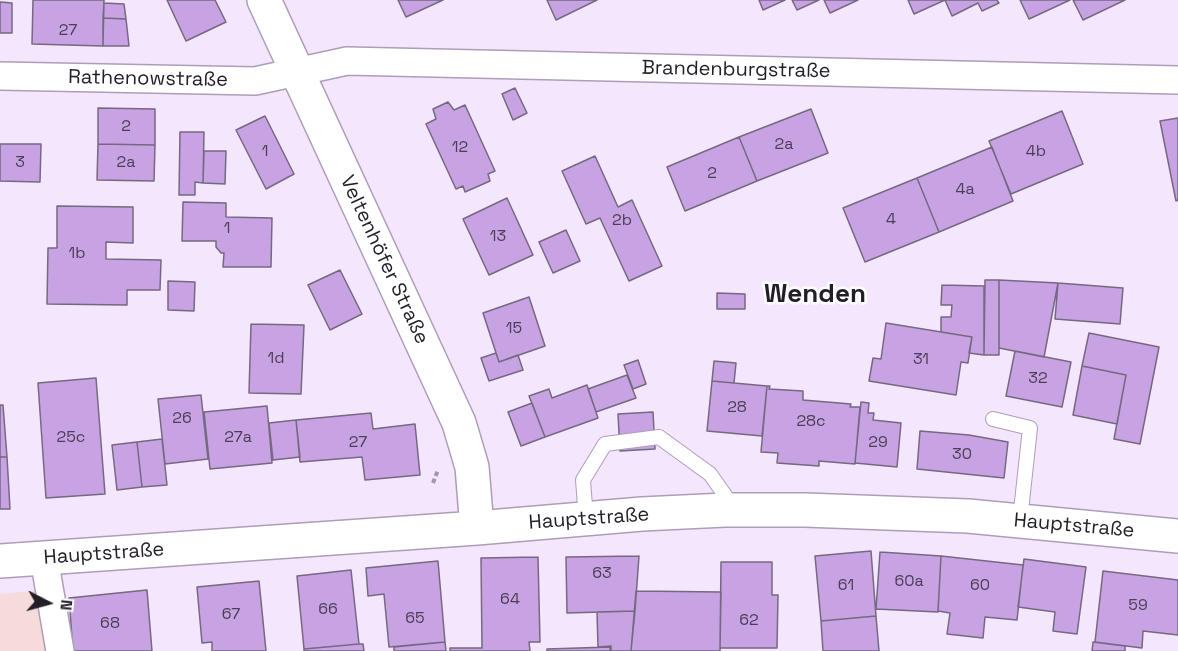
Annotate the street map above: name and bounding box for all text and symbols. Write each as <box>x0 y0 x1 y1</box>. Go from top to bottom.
house number: 27 <box>59 21 77 41</box>
street label: Brandenburgstraße <box>641 56 831 84</box>
street label: Rathenowstraße <box>68 66 228 92</box>
house number: 2 <box>121 117 131 137</box>
house number: 2a <box>775 135 793 155</box>
house number: 12 <box>452 138 468 158</box>
house number: 1 <box>262 142 268 162</box>
house number: 4b <box>1026 142 1046 162</box>
house number: 3 <box>15 153 25 173</box>
house number: 2a <box>117 153 135 173</box>
house number: 2 <box>707 164 717 184</box>
street label: Veltenhöfer Straße <box>334 172 434 348</box>
house number: 4a <box>955 180 975 200</box>
house number: 4 <box>886 210 896 230</box>
house number: 2b <box>612 211 632 231</box>
house number: 1 <box>224 219 230 239</box>
house number: 13 <box>490 227 506 247</box>
house number: 1b <box>69 244 85 264</box>
district label: Wenden <box>764 279 866 311</box>
house number: 15 <box>506 319 522 339</box>
house number: 1d <box>268 349 284 369</box>
house number: 31 <box>913 350 929 370</box>
house number: 32 <box>1028 369 1048 389</box>
house number: 28 <box>727 398 747 418</box>
house number: 26 <box>172 409 192 429</box>
house number: 28c <box>796 412 826 432</box>
house number: 25c <box>57 428 85 448</box>
house number: 27a <box>224 428 252 448</box>
house number: 27 <box>349 433 367 453</box>
house number: 29 <box>868 433 888 453</box>
house number: 30 <box>952 445 972 465</box>
street label: Hauptstraße <box>528 503 650 535</box>
street label: Hauptstraße <box>1013 509 1135 543</box>
street label: Hauptstraße <box>43 538 165 570</box>
house number: 63 <box>592 564 612 584</box>
house number: 60a <box>894 572 924 592</box>
north arrow <box>18 573 78 633</box>
house number: 61 <box>838 576 854 596</box>
house number: 60 <box>970 576 990 596</box>
house number: 64 <box>500 590 520 610</box>
house number: 59 <box>1128 596 1148 616</box>
text: N <box>55 598 77 611</box>
house number: 66 <box>318 600 338 620</box>
house number: 67 <box>222 605 240 625</box>
house number: 65 <box>405 609 425 629</box>
house number: 62 <box>739 611 759 631</box>
house number: 68 <box>100 614 120 634</box>

